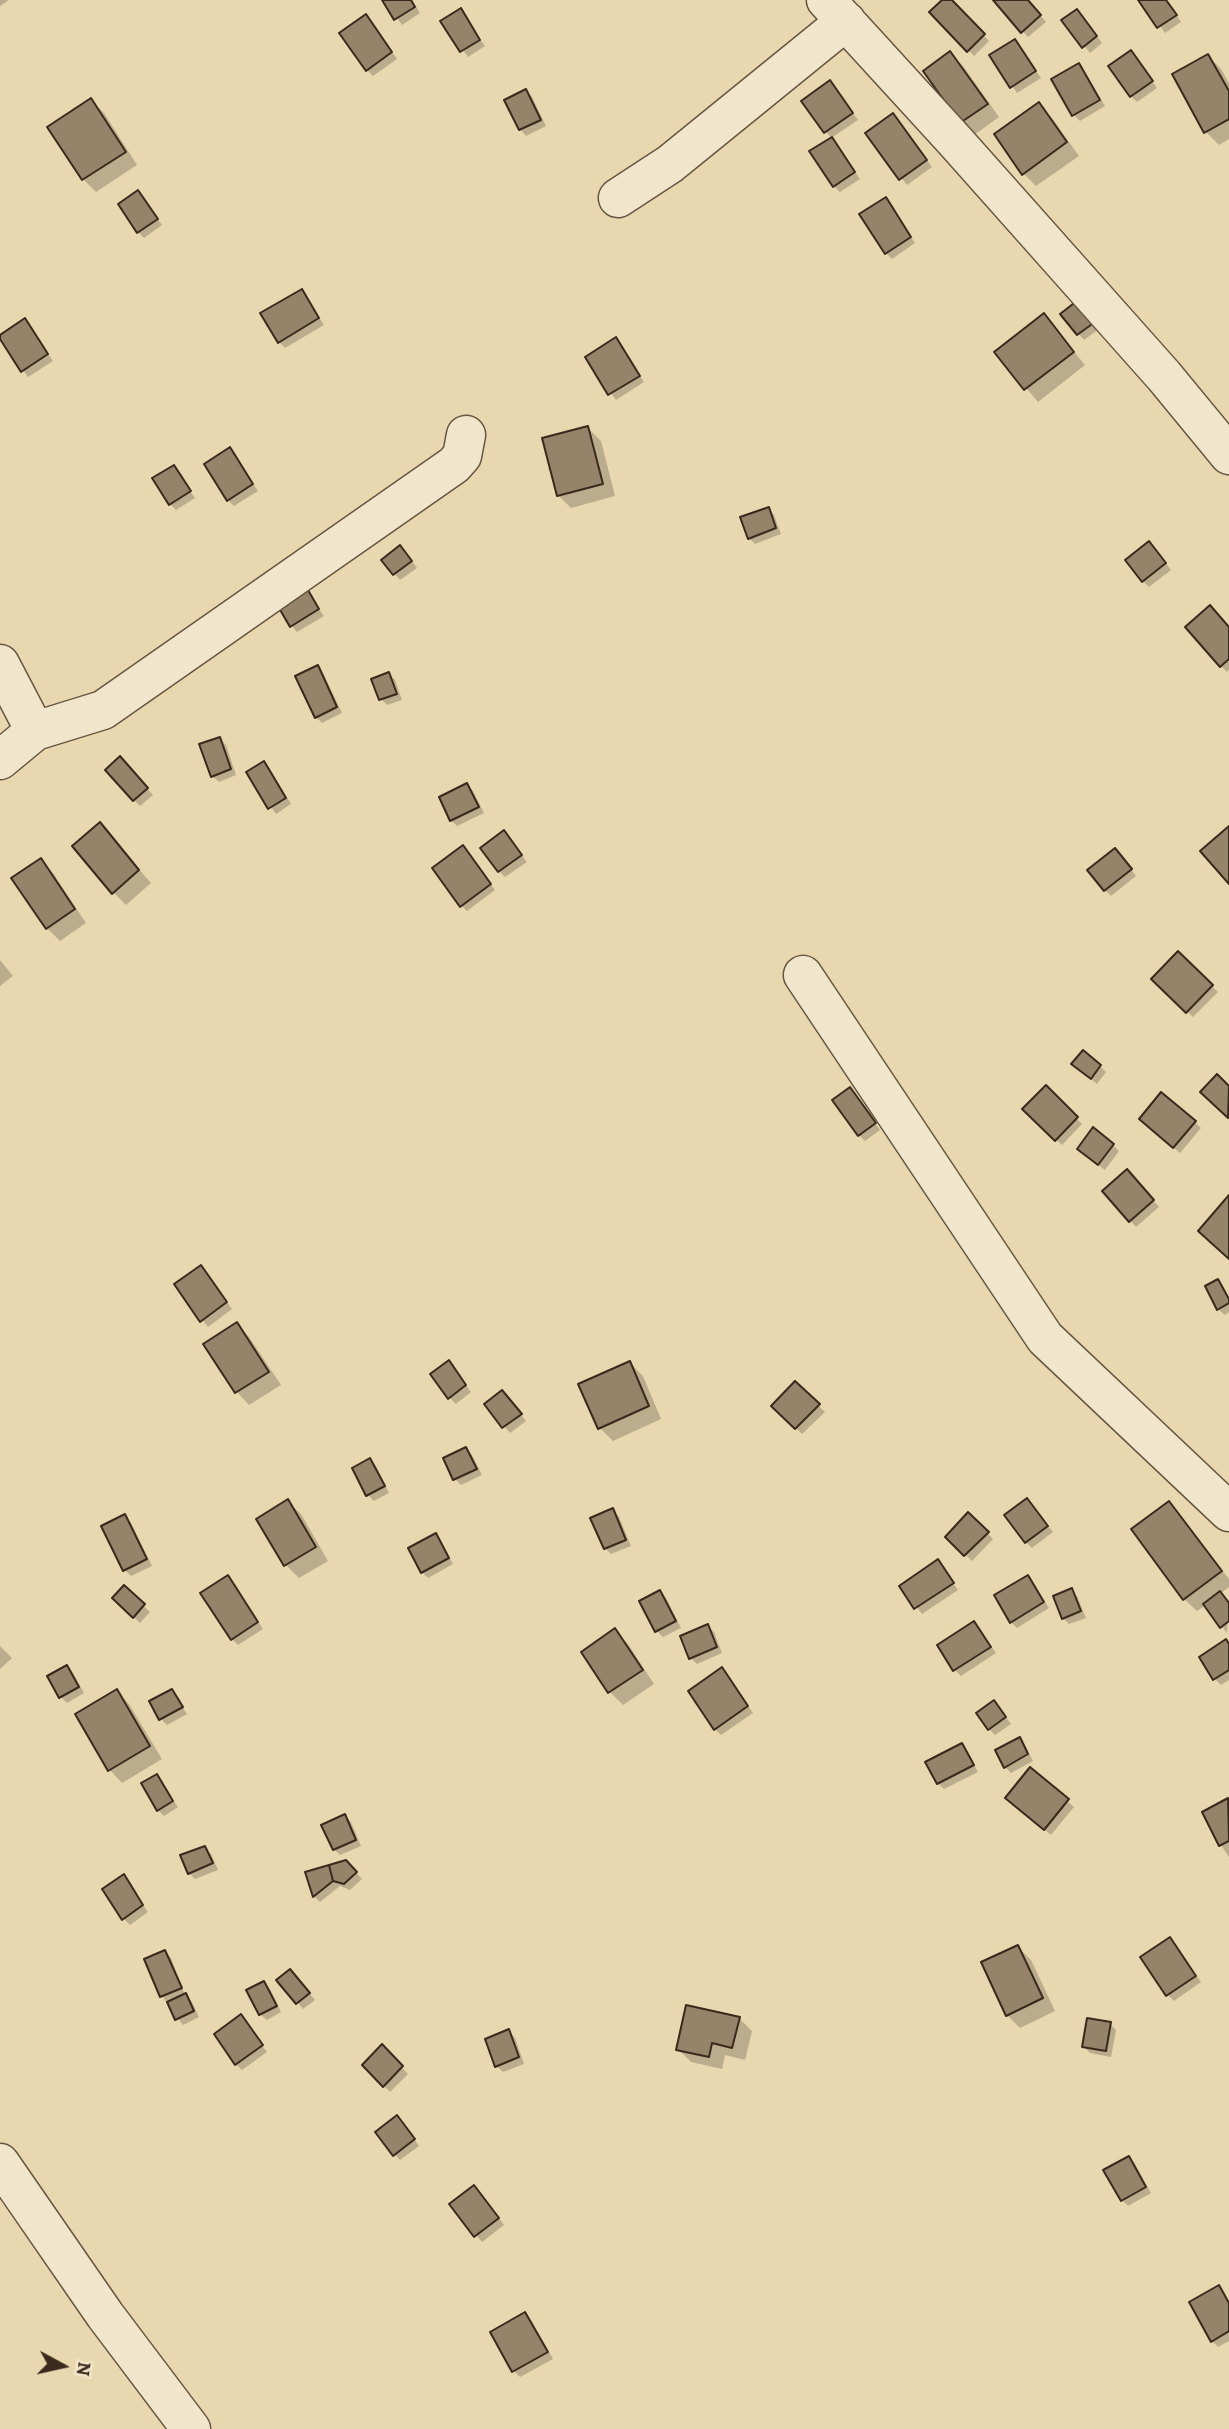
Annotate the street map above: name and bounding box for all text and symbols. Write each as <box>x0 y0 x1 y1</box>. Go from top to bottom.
north arrow <box>28 2331 98 2401</box>
text: N <box>70 2360 98 2378</box>

